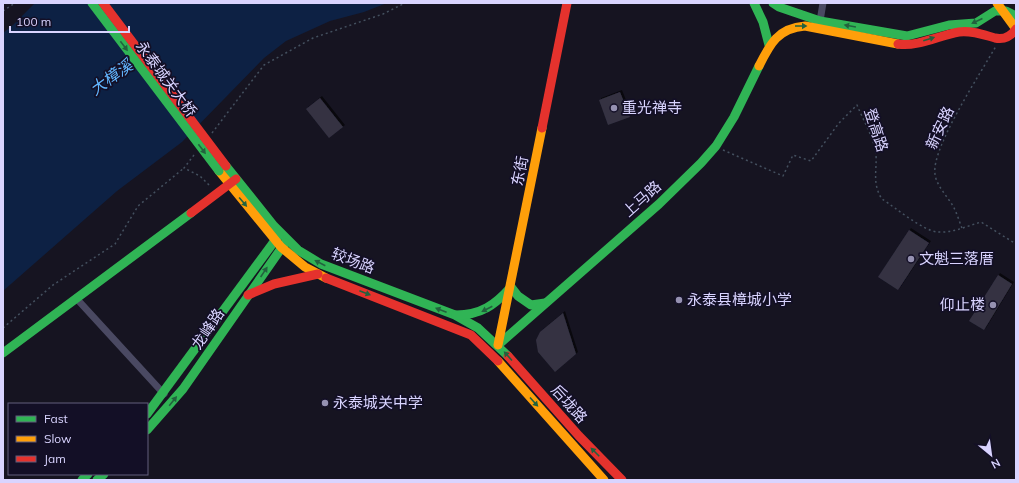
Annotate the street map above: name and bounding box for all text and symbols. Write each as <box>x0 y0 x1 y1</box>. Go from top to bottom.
scale bar <box>10 8 129 34</box>
text: 100 m <box>16 14 51 29</box>
one-way arrow <box>971 17 983 24</box>
one-way arrow <box>795 23 808 29</box>
one-way arrow <box>844 23 856 29</box>
one-way arrow <box>923 36 935 42</box>
street label: 永泰城关大桥 <box>132 37 201 120</box>
one-way arrow <box>119 40 128 51</box>
water label: 大樟溪 <box>86 54 138 99</box>
place label: 重光禅寺 <box>622 98 682 117</box>
marker: 重光禅寺 <box>609 103 619 113</box>
street label: 新安路 <box>921 103 958 152</box>
street label: 登高路 <box>860 106 892 154</box>
one-way arrow <box>198 144 206 155</box>
street label: 东街 <box>507 154 532 187</box>
street label: 上马路 <box>619 177 665 221</box>
one-way arrow <box>239 196 248 207</box>
street label: 较场路 <box>329 244 378 277</box>
place label: 文魁三落厝 <box>919 249 994 268</box>
marker: 文魁三落厝 <box>906 254 916 264</box>
one-way arrow <box>314 260 326 266</box>
one-way arrow <box>260 267 268 277</box>
place label: 永泰县樟城小学 <box>687 290 792 309</box>
one-way arrow <box>359 291 371 297</box>
marker: 永泰县樟城小学 <box>674 295 684 305</box>
place label: 仰止楼 <box>940 295 985 314</box>
marker: 仰止楼 <box>988 300 998 310</box>
street label: 龙峰路 <box>187 305 228 353</box>
one-way arrow <box>481 306 493 312</box>
one-way arrow <box>435 307 447 313</box>
one-way arrow <box>503 351 512 361</box>
street label: 后垅路 <box>547 381 591 427</box>
place label: 永泰城关中学 <box>333 393 423 412</box>
one-way arrow <box>169 396 178 407</box>
one-way arrow <box>529 397 539 407</box>
marker: 永泰城关中学 <box>320 398 330 408</box>
legend <box>8 403 148 475</box>
text: Fast <box>44 411 68 426</box>
text: Slow <box>44 431 72 446</box>
north arrow <box>971 435 1011 475</box>
one-way arrow <box>590 447 600 457</box>
text: Jam <box>44 451 66 466</box>
text: N <box>989 456 1003 472</box>

